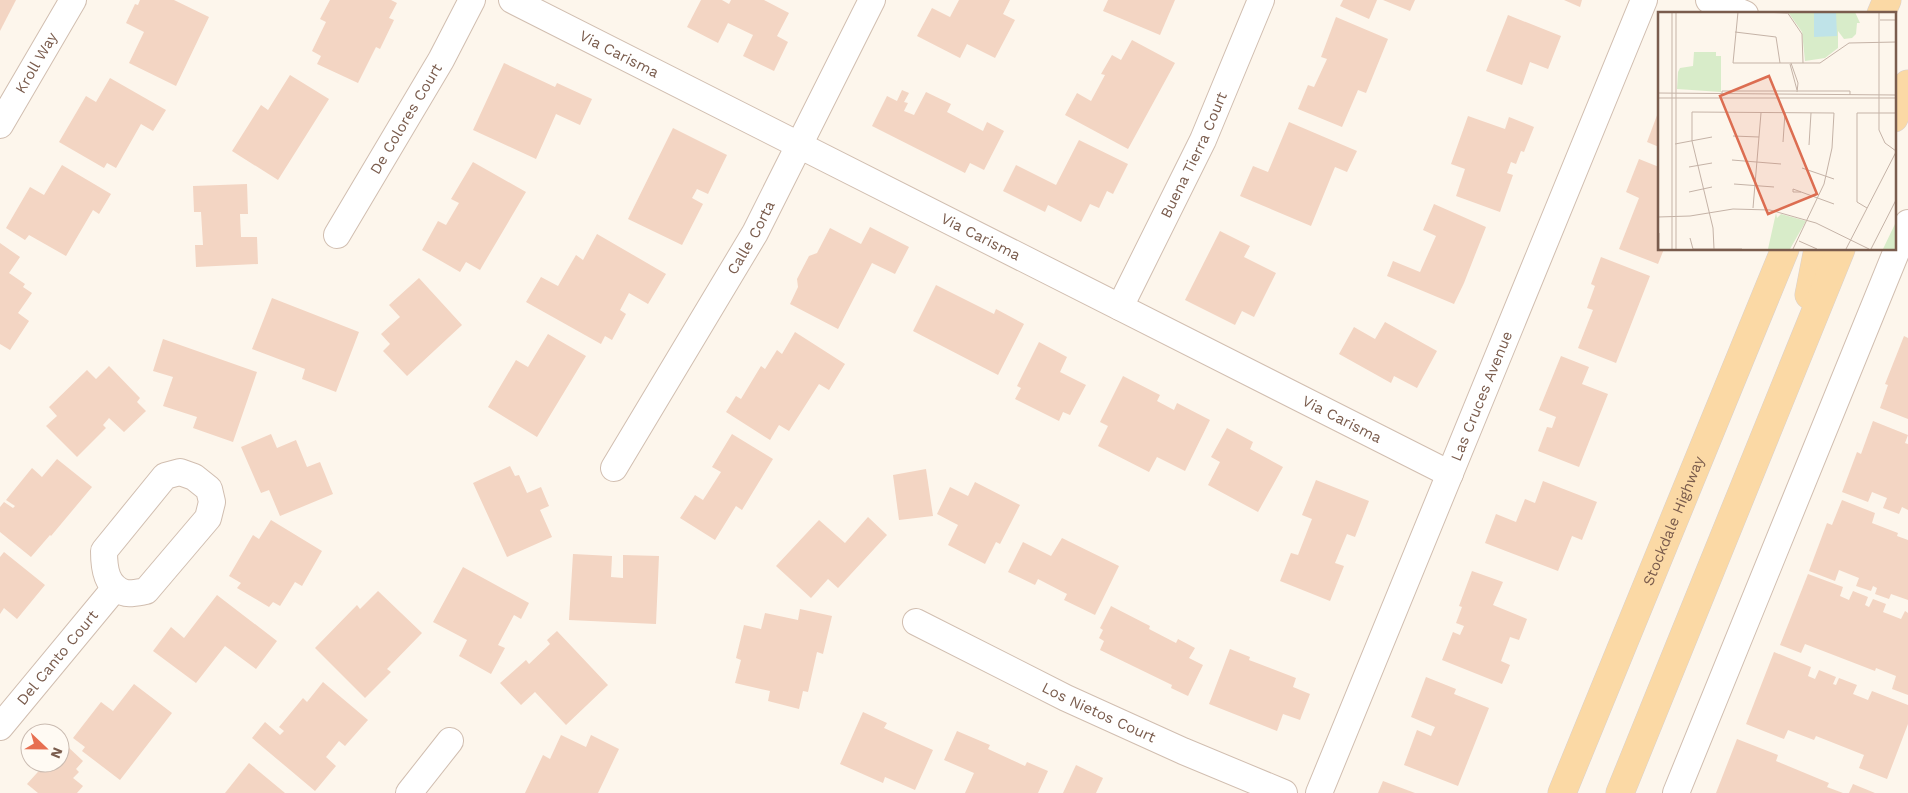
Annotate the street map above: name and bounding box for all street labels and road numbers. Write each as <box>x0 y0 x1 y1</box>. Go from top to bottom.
street label: Via Carisma <box>576 27 662 82</box>
street label: Kroll Way <box>11 29 61 97</box>
street label: De Colores Court <box>366 60 446 178</box>
street label: Buena Tierra Court <box>1157 89 1231 221</box>
street label: Calle Corta <box>723 197 779 278</box>
street label: Via Carisma <box>938 209 1024 265</box>
street label: Las Cruces Avenue <box>1447 328 1516 464</box>
street label: Via Carisma <box>1299 392 1385 447</box>
street label: Stockdale Highway <box>1639 453 1708 588</box>
street label: Del Canto Court <box>13 606 102 709</box>
street label: Los Nietos Court <box>1039 678 1159 747</box>

